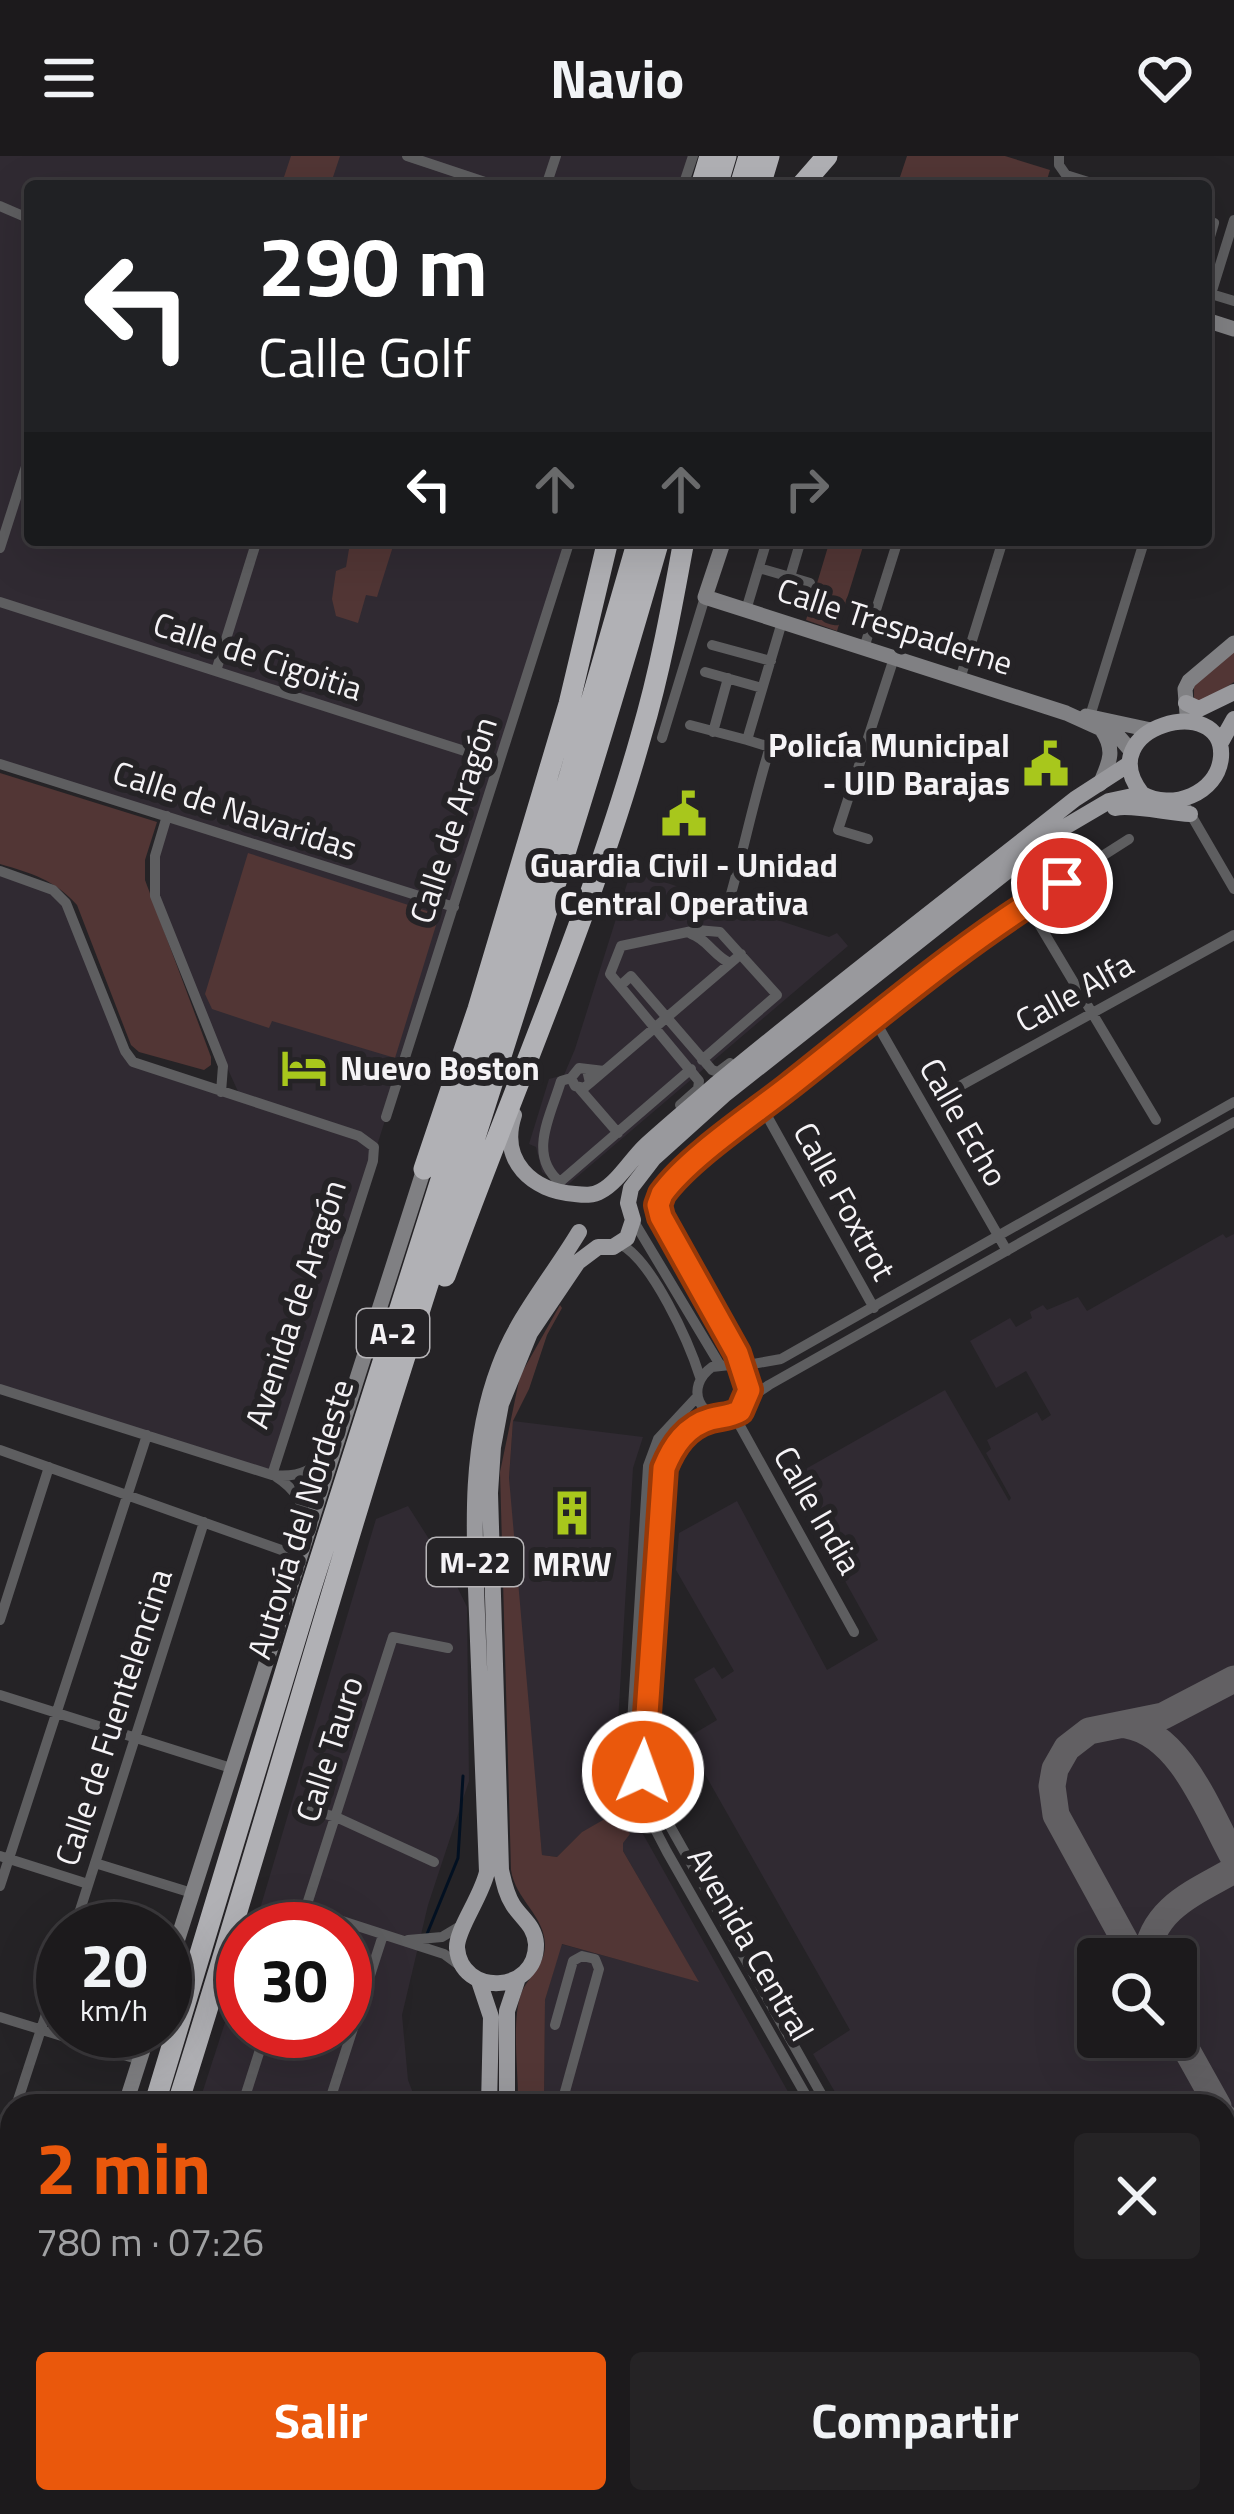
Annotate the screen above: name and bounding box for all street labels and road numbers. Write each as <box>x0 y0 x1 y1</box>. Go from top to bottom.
street label: Calle Trespaderne <box>771 564 1019 688</box>
street label: Calle de Cigoitia <box>147 599 369 713</box>
street label: Calle de Aragón <box>396 710 510 930</box>
street label: Calle de Navaridas <box>107 747 363 873</box>
street label: Calle Alfa <box>1006 939 1142 1045</box>
street label: Calle Echo <box>907 1048 1021 1196</box>
street label: Calle Foxtrot <box>781 1113 909 1290</box>
street label: Avenida de Aragón <box>231 1173 359 1435</box>
road number: A-2 <box>357 1309 429 1357</box>
street label: Autovía del Nordeste <box>234 1373 366 1665</box>
street label: Calle India <box>761 1437 875 1583</box>
road number: M-22 <box>427 1538 523 1586</box>
street label: Calle de Fuentelencina <box>41 1562 185 1872</box>
street label: Calle Tauro <box>282 1670 376 1828</box>
street label: Avenida Central <box>675 1838 827 2050</box>

